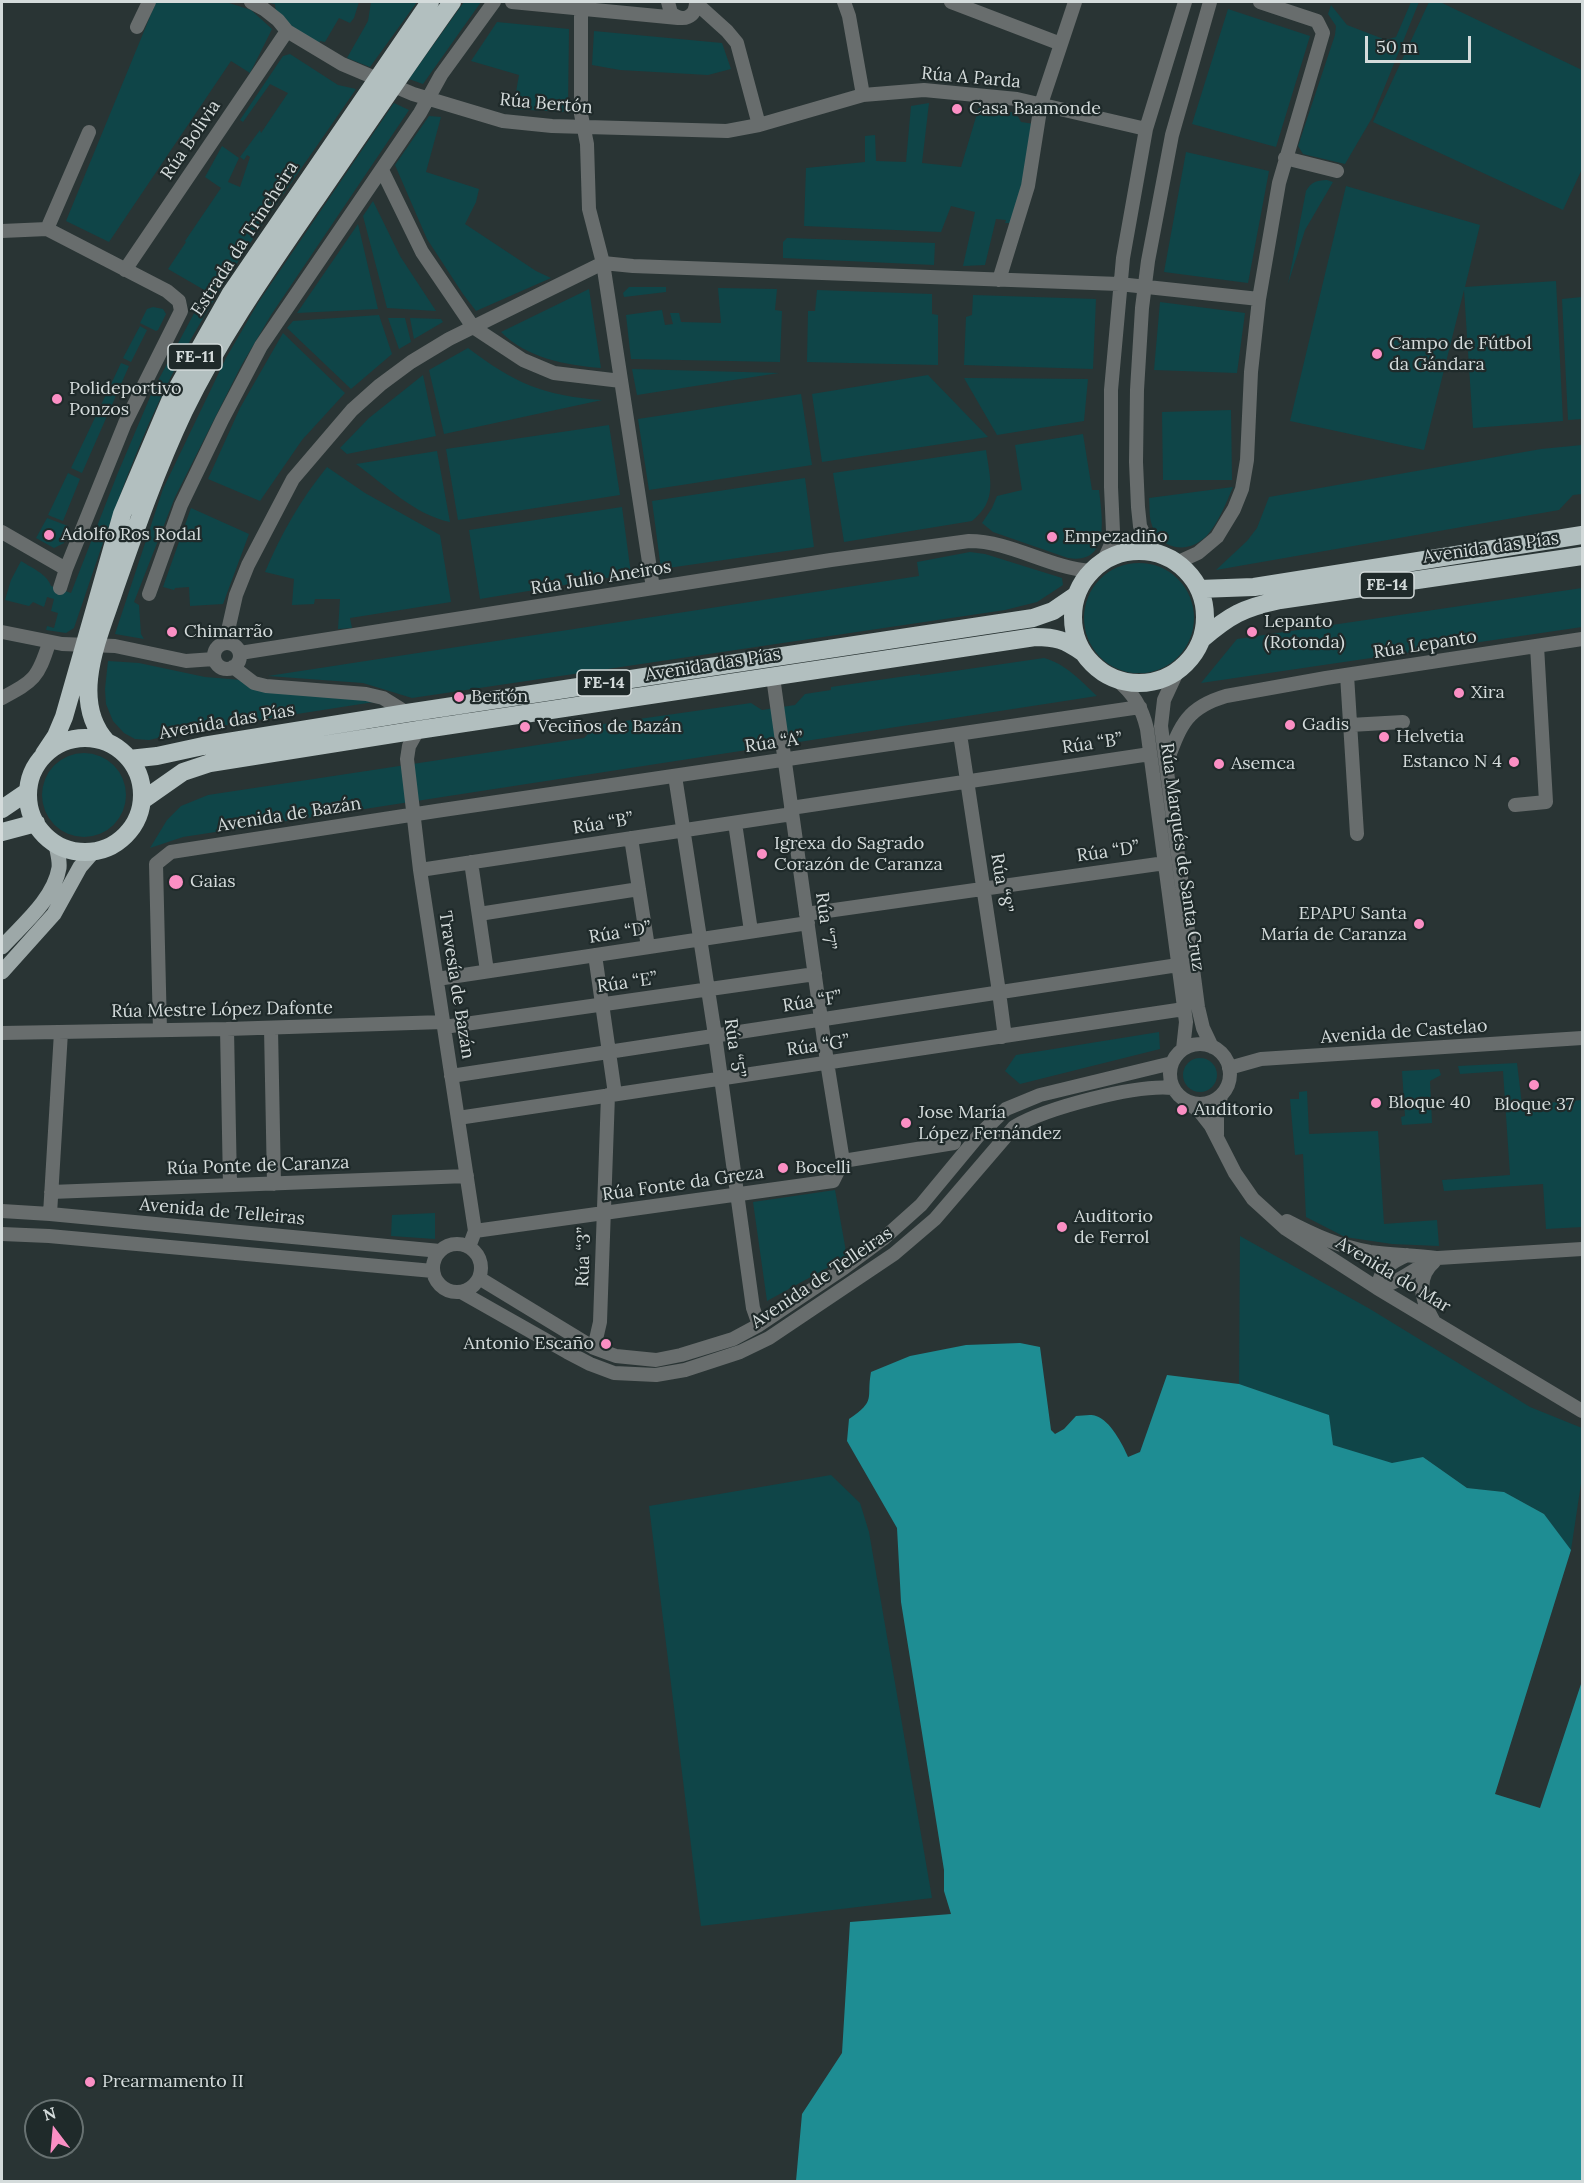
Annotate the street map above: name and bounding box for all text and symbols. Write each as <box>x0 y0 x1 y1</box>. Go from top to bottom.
scale bar <box>1368 24 1474 62</box>
text: 50 m <box>1376 35 1418 58</box>
street label: Rúa A Parda <box>920 63 1022 93</box>
street label: Rúa Bertón <box>499 89 593 119</box>
street label: Rúa Bolivia <box>157 96 225 184</box>
place label: Casa Baamonde <box>969 98 1101 120</box>
marker: Casa Baamonde <box>950 102 964 116</box>
street label: Estrada da Trincheira <box>187 158 303 320</box>
place label: Campo de Fútbol da Gándara <box>1389 333 1532 376</box>
road number: FE-11 <box>168 344 222 370</box>
marker: Campo de Fútbol da Gándara <box>1370 347 1384 361</box>
place label: Polideportivo Ponzos <box>69 378 181 420</box>
marker: Polideportivo Ponzos <box>50 392 64 406</box>
place label: Adolfo Ros Rodal <box>61 524 201 546</box>
place label: Empezadiño <box>1064 526 1168 548</box>
marker: Adolfo Ros Rodal <box>42 528 56 542</box>
street label: Avenida das Pías <box>1422 528 1560 568</box>
marker: Empezadiño <box>1045 530 1059 544</box>
street label: Rúa Julio Aneiros <box>529 556 673 600</box>
road number: FE-14 <box>1360 572 1414 598</box>
place label: Lepanto (Rotonda) <box>1264 611 1345 654</box>
place label: Chimarrão <box>184 621 273 643</box>
marker: Chimarrão <box>165 625 179 639</box>
marker: Lepanto (Rotonda) <box>1245 625 1259 639</box>
street label: Rúa Lepanto <box>1372 626 1478 664</box>
street label: Avenida das Pías <box>644 644 782 686</box>
road number: FE-14 <box>577 670 631 696</box>
place label: Xira <box>1471 682 1505 704</box>
place label: Bertón <box>471 686 528 708</box>
marker: Xira <box>1452 686 1466 700</box>
marker: Bertón <box>452 690 466 704</box>
street label: Avenida das Pías <box>158 699 296 745</box>
place label: Gadis <box>1302 714 1349 736</box>
place label: Veciños de Bazán <box>537 716 682 738</box>
marker: Gadis <box>1283 718 1297 732</box>
marker: Veciños de Bazán <box>518 720 532 734</box>
place label: Helvetia <box>1396 726 1464 748</box>
street label: Rúa “A” <box>743 728 805 758</box>
street label: Rúa “B” <box>1060 729 1124 759</box>
marker: Helvetia <box>1377 730 1391 744</box>
street label: Rúa Marqués de Santa Cruz <box>1155 741 1209 973</box>
place label: Estanco N 4 <box>1402 751 1502 773</box>
place label: Asemca <box>1231 753 1295 775</box>
marker: Estanco N 4 <box>1507 755 1521 769</box>
marker: Asemca <box>1212 757 1226 771</box>
street label: Avenida de Bazán <box>215 793 363 837</box>
street label: Rúa “B” <box>571 809 635 839</box>
place label: Igrexa do Sagrado Corazón de Caranza <box>774 833 943 876</box>
street label: Rúa “D” <box>1075 837 1141 867</box>
marker: Igrexa do Sagrado Corazón de Caranza <box>755 847 769 861</box>
street label: Rúa “8” <box>986 852 1016 914</box>
place label: Gaias <box>190 871 236 893</box>
marker: Gaias <box>167 873 185 891</box>
street label: Rúa “7” <box>810 891 840 951</box>
place label: EPAPU Santa María de Caranza <box>1261 903 1407 946</box>
street label: Travesía de Bazán <box>434 910 478 1060</box>
street label: Rúa “D” <box>587 917 653 949</box>
marker: EPAPU Santa María de Caranza <box>1412 917 1426 931</box>
street label: Rúa “E” <box>595 968 659 998</box>
street label: Rúa “F” <box>781 987 843 1017</box>
street label: Rúa Mestre López Dafonte <box>111 997 333 1023</box>
street label: Avenida de Castelao <box>1320 1015 1488 1049</box>
street label: Rúa “5” <box>719 1017 749 1079</box>
street label: Rúa “G” <box>785 1031 851 1061</box>
marker: Bloque 37 <box>1527 1078 1541 1092</box>
place label: Bloque 40 <box>1388 1092 1471 1114</box>
place label: Bloque 37 <box>1494 1094 1574 1116</box>
marker: Bloque 40 <box>1369 1096 1383 1110</box>
place label: Auditorio <box>1194 1099 1273 1121</box>
place label: Jose María López Fernández <box>918 1102 1061 1144</box>
marker: Auditorio <box>1175 1103 1189 1117</box>
marker: Jose María López Fernández <box>899 1116 913 1130</box>
street label: Rúa Ponte de Caranza <box>166 1152 350 1180</box>
place label: Bocelli <box>795 1157 851 1179</box>
marker: Bocelli <box>776 1161 790 1175</box>
street label: Rúa Fonte da Greza <box>601 1162 765 1206</box>
street label: Avenida de Telleiras <box>138 1194 306 1230</box>
place label: Auditorio de Ferrol <box>1074 1206 1153 1248</box>
marker: Auditorio de Ferrol <box>1055 1220 1069 1234</box>
street label: Avenida de Telleiras <box>747 1223 897 1333</box>
street label: Rúa “3” <box>572 1227 596 1287</box>
street label: Avenida do Mar <box>1332 1232 1454 1318</box>
place label: Antonio Escaño <box>463 1333 594 1355</box>
marker: Antonio Escaño <box>599 1337 613 1351</box>
place label: Prearmamento II <box>102 2071 244 2093</box>
marker: Prearmamento II <box>83 2075 97 2089</box>
north arrow <box>24 2099 84 2159</box>
text: N <box>41 2102 58 2125</box>

